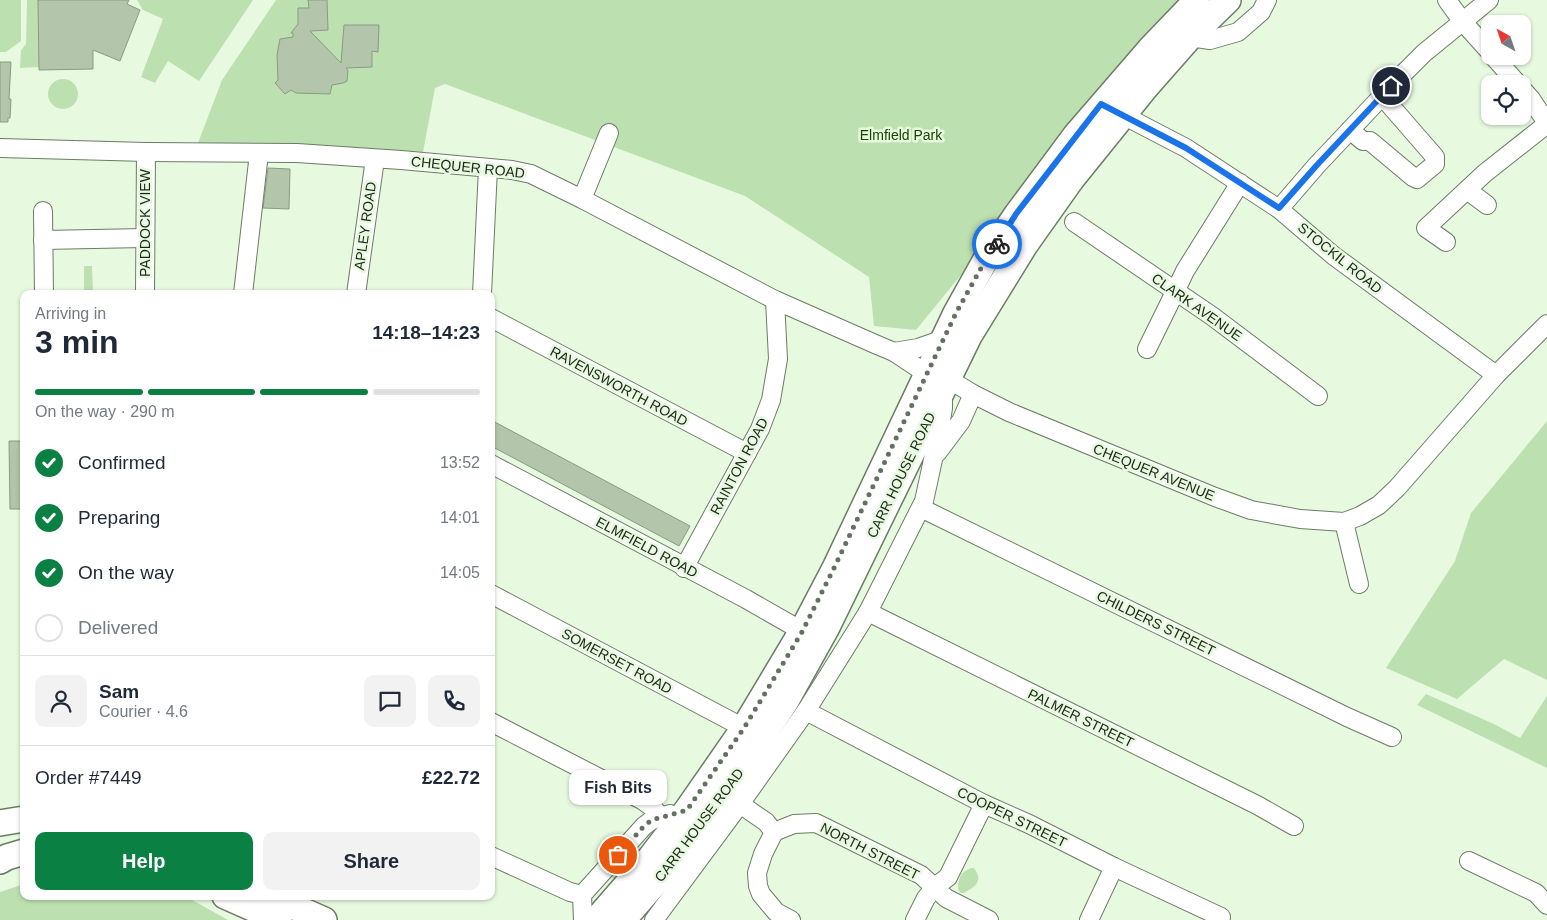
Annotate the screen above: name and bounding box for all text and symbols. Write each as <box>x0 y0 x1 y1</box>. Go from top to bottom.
north arrow <box>1481 15 1531 65</box>
map controls <box>1481 15 1531 125</box>
pin <box>1370 65 1412 107</box>
icon: home <box>1377 72 1405 100</box>
button: locate <box>1481 75 1531 125</box>
park label: Elmfield Park <box>860 127 943 143</box>
street label: CHEQUER ROAD <box>410 153 526 181</box>
street label: PADDOCK VIEW <box>137 168 153 277</box>
street label: APLEY ROAD <box>351 181 379 271</box>
courier <box>972 219 1022 269</box>
street label: STOCKIL ROAD <box>1295 219 1385 297</box>
icon: bike <box>983 230 1011 258</box>
street label: CLARK AVENUE <box>1149 270 1245 344</box>
text: Arriving in <box>35 305 106 322</box>
text: 14:18–14:23 <box>372 322 480 343</box>
text: 3 min <box>35 324 119 360</box>
street label: RAVENSWORTH ROAD <box>547 343 691 429</box>
text: On the way · 290 m <box>35 403 175 420</box>
street label: CARR HOUSE ROAD <box>864 410 938 540</box>
street label: RAINTON ROAD <box>707 415 771 517</box>
street label: CHEQUER AVENUE <box>1091 440 1217 504</box>
icon: check <box>35 449 63 477</box>
text: Confirmed <box>78 452 166 473</box>
text: 13:52 <box>440 454 480 471</box>
icon: check <box>35 504 63 532</box>
text: Preparing <box>78 507 160 528</box>
text: 14:01 <box>440 509 480 526</box>
street label: ELMFIELD ROAD <box>593 513 701 581</box>
icon: check <box>35 559 63 587</box>
text: On the way <box>78 562 174 583</box>
text: 14:05 <box>440 564 480 581</box>
street label: CHILDERS STREET <box>1094 587 1218 659</box>
text: Delivered <box>78 617 158 638</box>
street label: SOMERSET ROAD <box>559 625 675 697</box>
button: person <box>35 675 87 727</box>
button: chat <box>364 675 416 727</box>
button: phone <box>428 675 480 727</box>
text: Sam <box>99 681 139 702</box>
street label: PALMER STREET <box>1026 685 1137 751</box>
text: Courier · 4.6 <box>99 703 188 720</box>
street label: CARR HOUSE ROAD <box>651 765 747 885</box>
text: Order #7449 <box>35 767 142 788</box>
text: £22.72 <box>422 767 480 788</box>
callout: Fish Bits <box>569 770 667 805</box>
text: Fish Bits <box>584 779 652 796</box>
street label: COOPER STREET <box>955 784 1070 851</box>
street label: NORTH STREET <box>818 819 922 883</box>
button: Help <box>35 832 253 890</box>
button: Share <box>263 832 480 890</box>
pin <box>597 834 639 876</box>
icon: bag <box>604 841 632 869</box>

